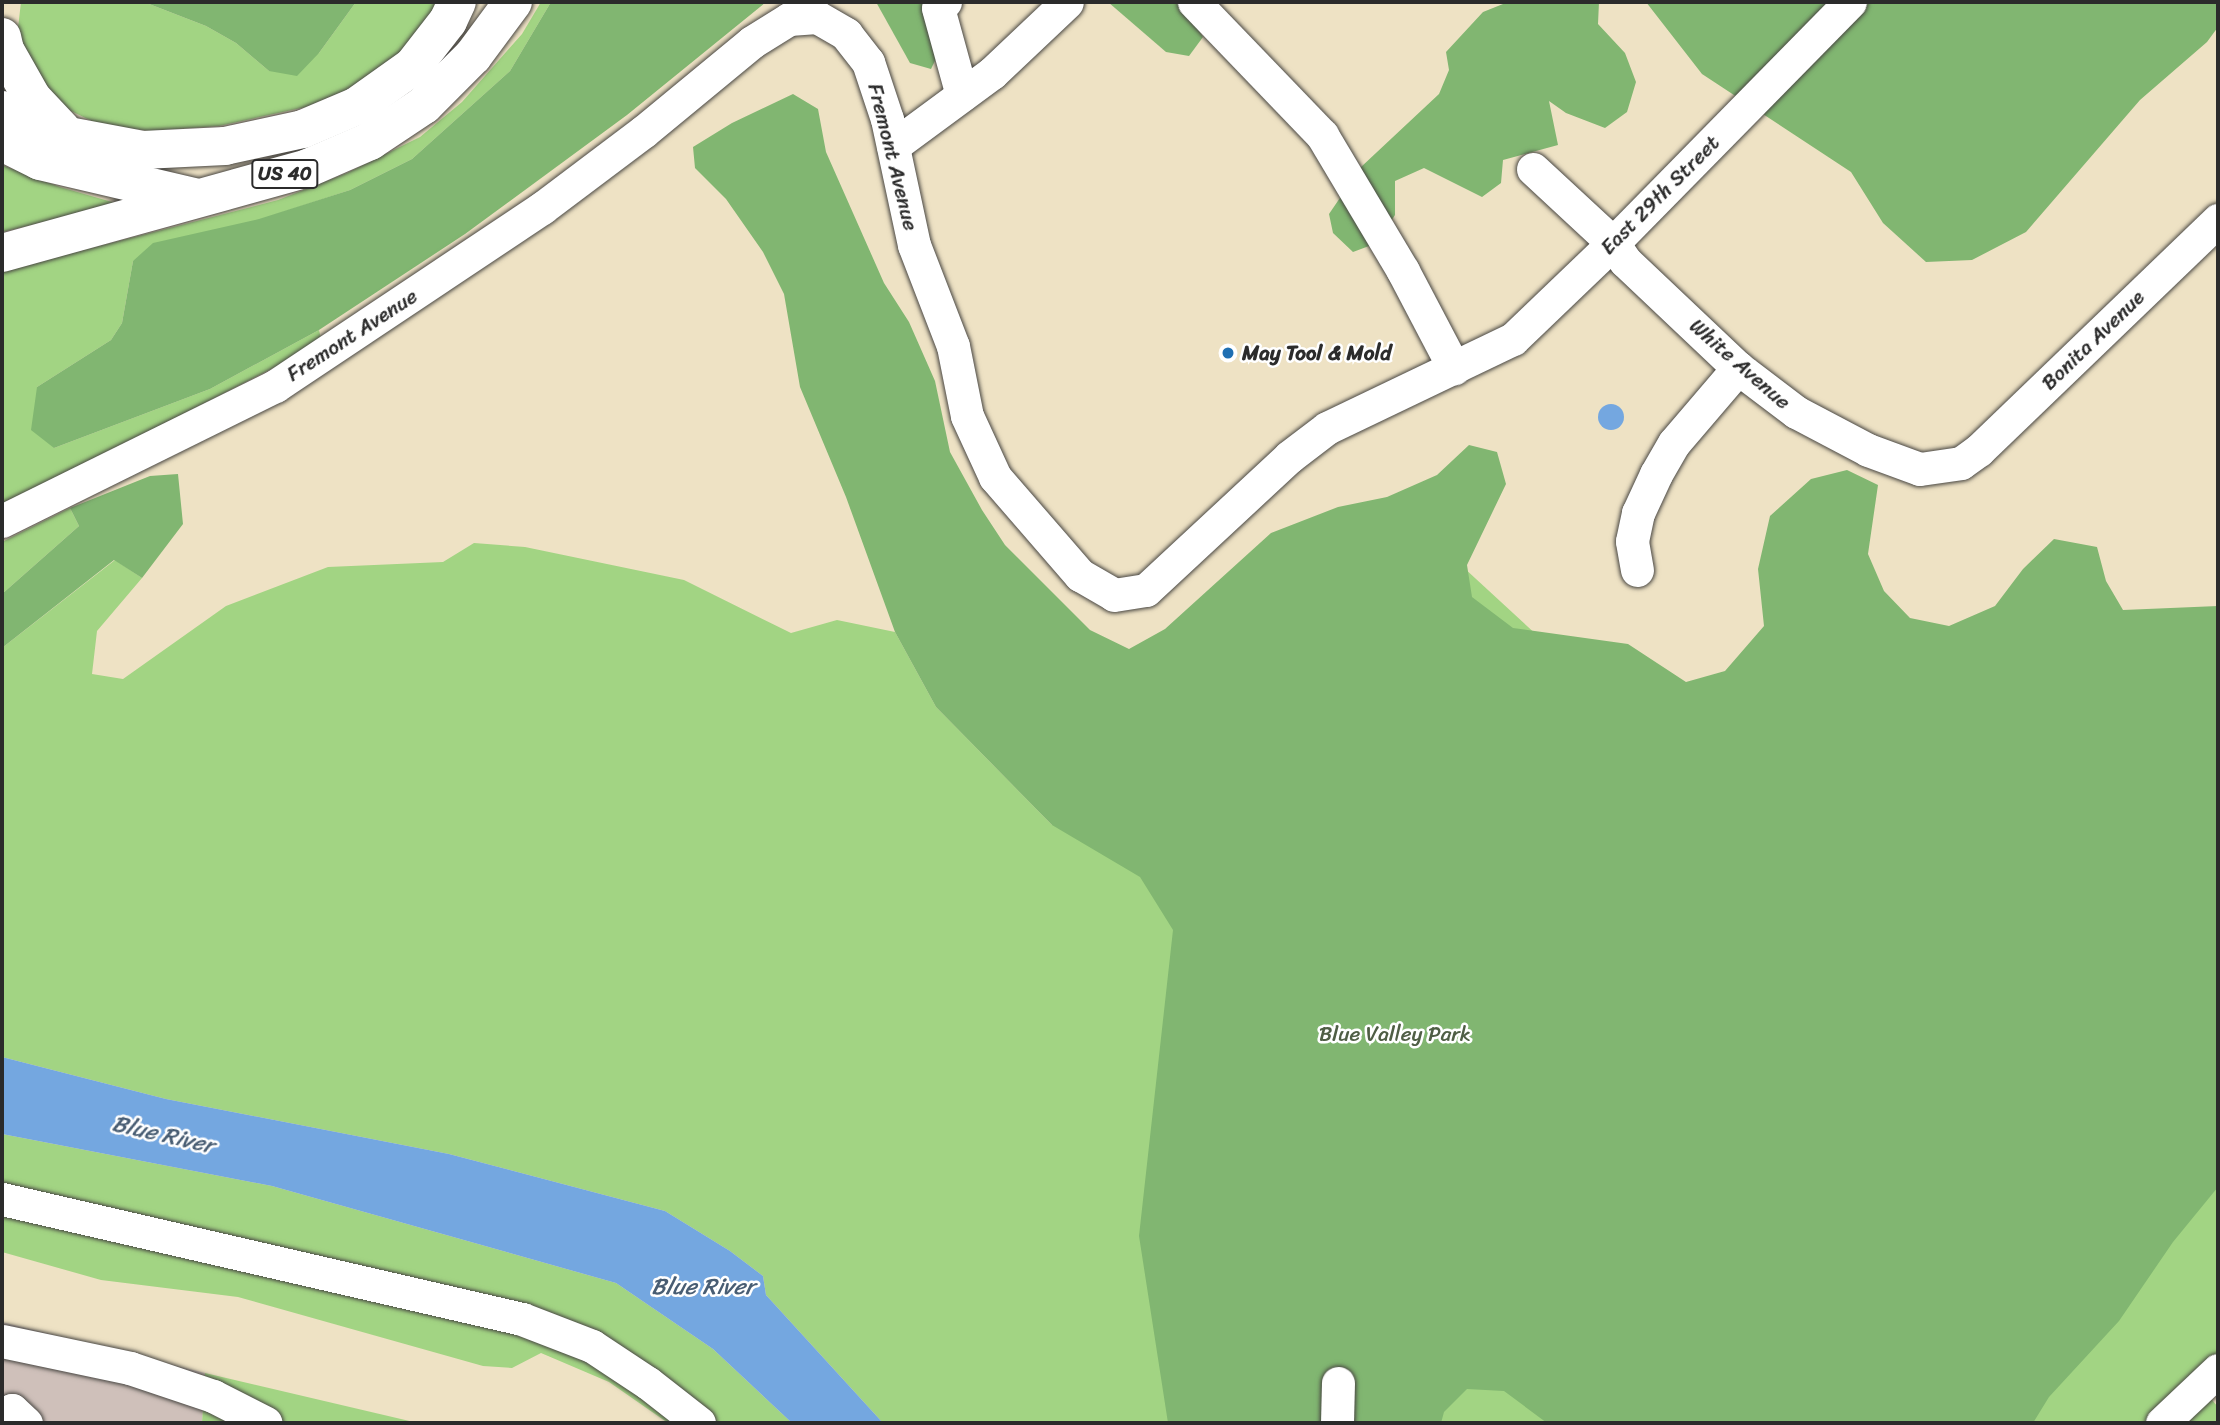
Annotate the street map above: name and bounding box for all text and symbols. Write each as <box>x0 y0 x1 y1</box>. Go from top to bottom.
street label: Fremont Avenue <box>863 81 923 233</box>
street label: East 29th Street <box>1595 130 1725 260</box>
road number: US 40 <box>250 158 320 190</box>
street label: Fremont Avenue <box>282 283 422 387</box>
street label: Bonita Avenue <box>2036 285 2150 395</box>
street label: White Avenue <box>1684 313 1796 415</box>
place label: May Tool & Mold <box>1242 340 1392 366</box>
marker: May Tool & Mold <box>1220 345 1236 361</box>
park label: Blue Valley Park <box>1320 1021 1470 1047</box>
water label: Blue River <box>109 1110 217 1160</box>
water label: Blue River <box>651 1273 755 1301</box>

